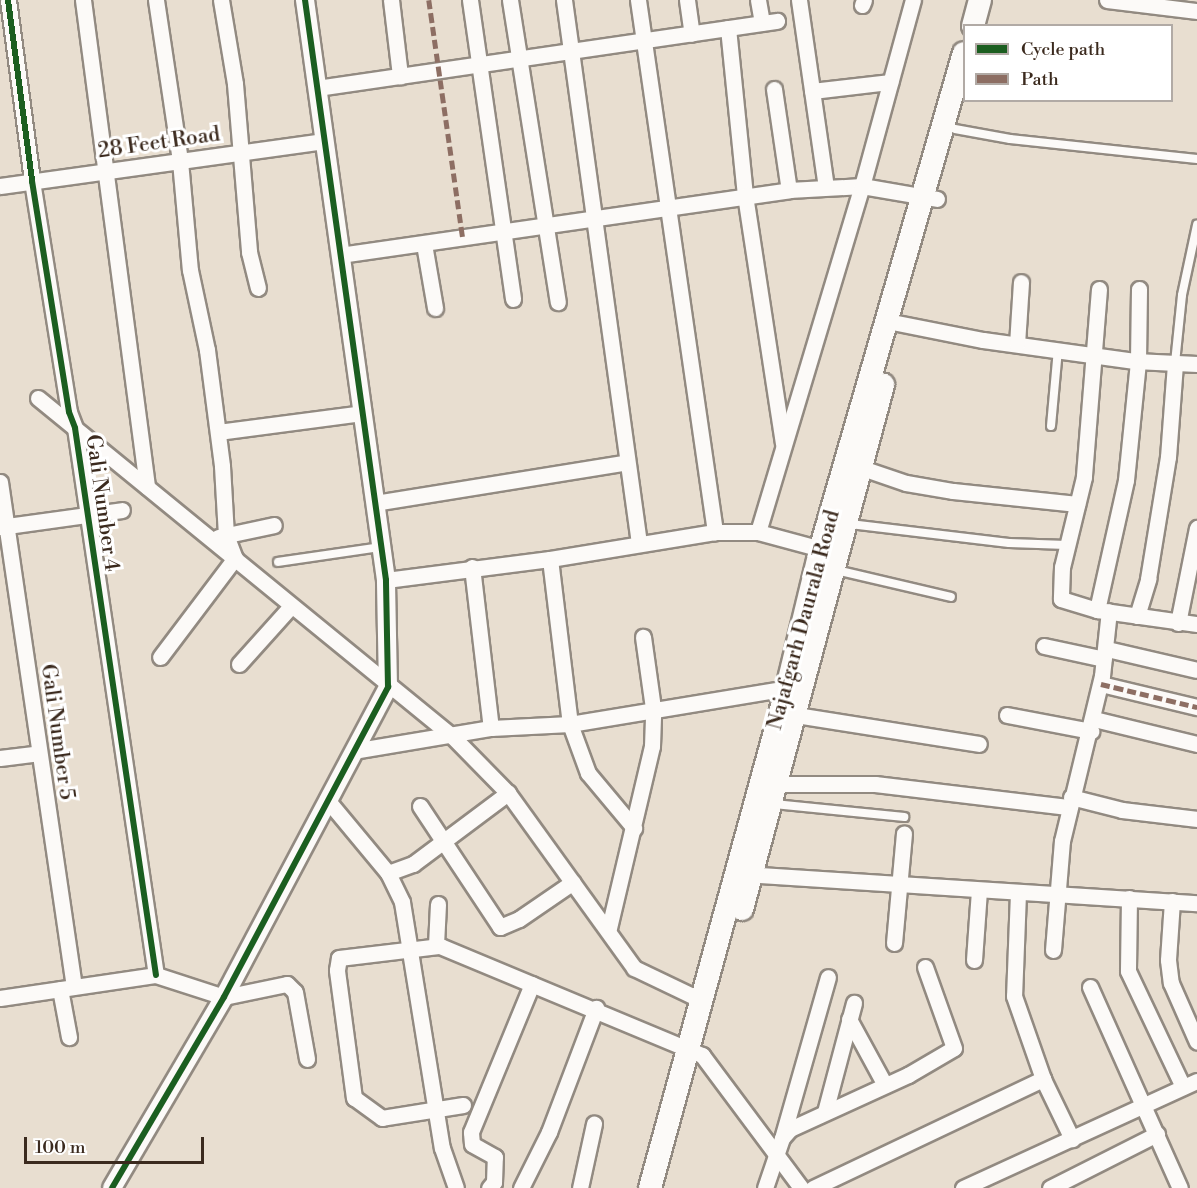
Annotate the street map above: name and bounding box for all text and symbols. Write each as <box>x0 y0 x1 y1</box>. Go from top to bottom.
legend <box>963 24 1173 102</box>
text: Cycle path <box>1021 38 1105 61</box>
text: Path <box>1021 68 1059 91</box>
street label: 28 Feet Road <box>96 122 222 164</box>
street label: Gali Number 4 <box>80 433 124 573</box>
street label: Najafgarh Daurala Road <box>763 507 845 733</box>
street label: Gali Number 5 <box>35 662 79 802</box>
scale bar <box>27 1125 207 1163</box>
text: 100 m <box>35 1136 86 1159</box>

